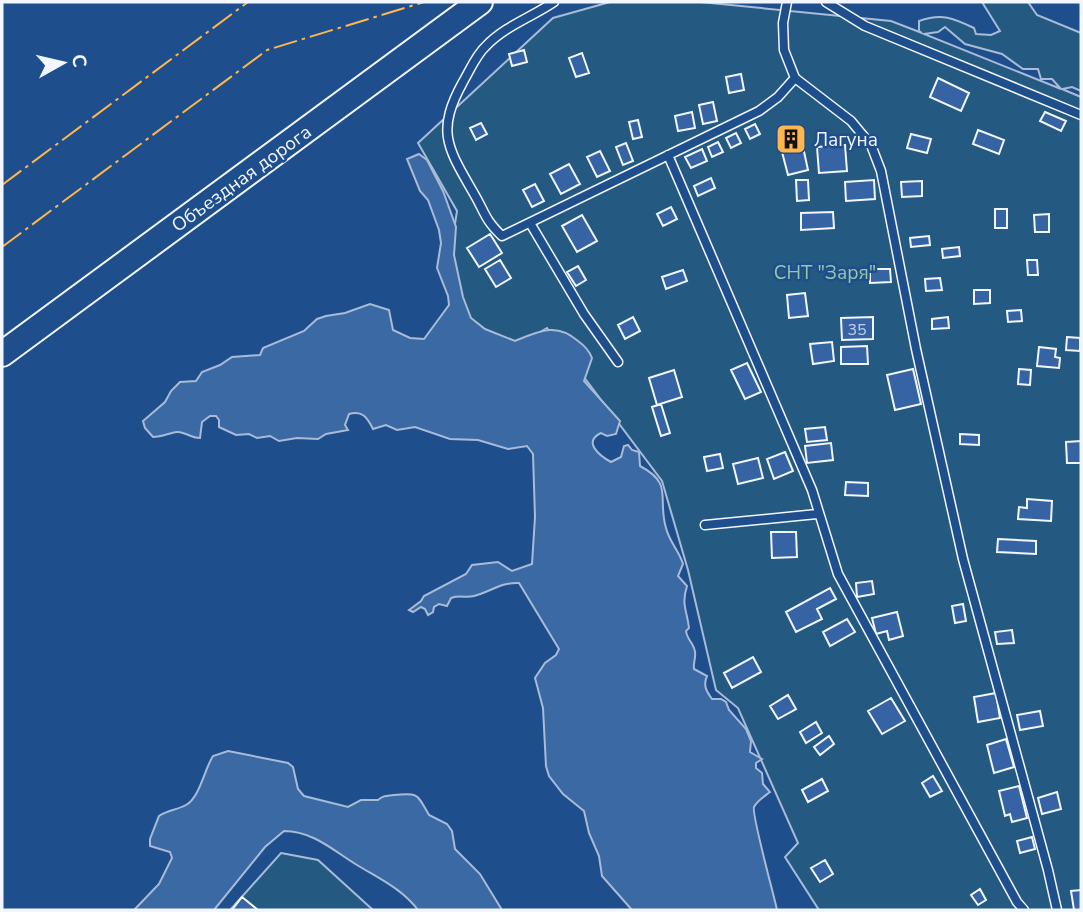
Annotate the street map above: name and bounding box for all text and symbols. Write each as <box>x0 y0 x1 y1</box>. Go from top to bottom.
north arrow <box>28 28 98 98</box>
text: С <box>65 53 93 69</box>
street label: Объездная дорога <box>166 119 317 238</box>
building icon: Лагуна <box>774 122 808 156</box>
place label: Лагуна <box>814 127 878 153</box>
park label: СНТ "Заря" <box>774 260 876 286</box>
house number: 35 <box>847 319 867 341</box>

